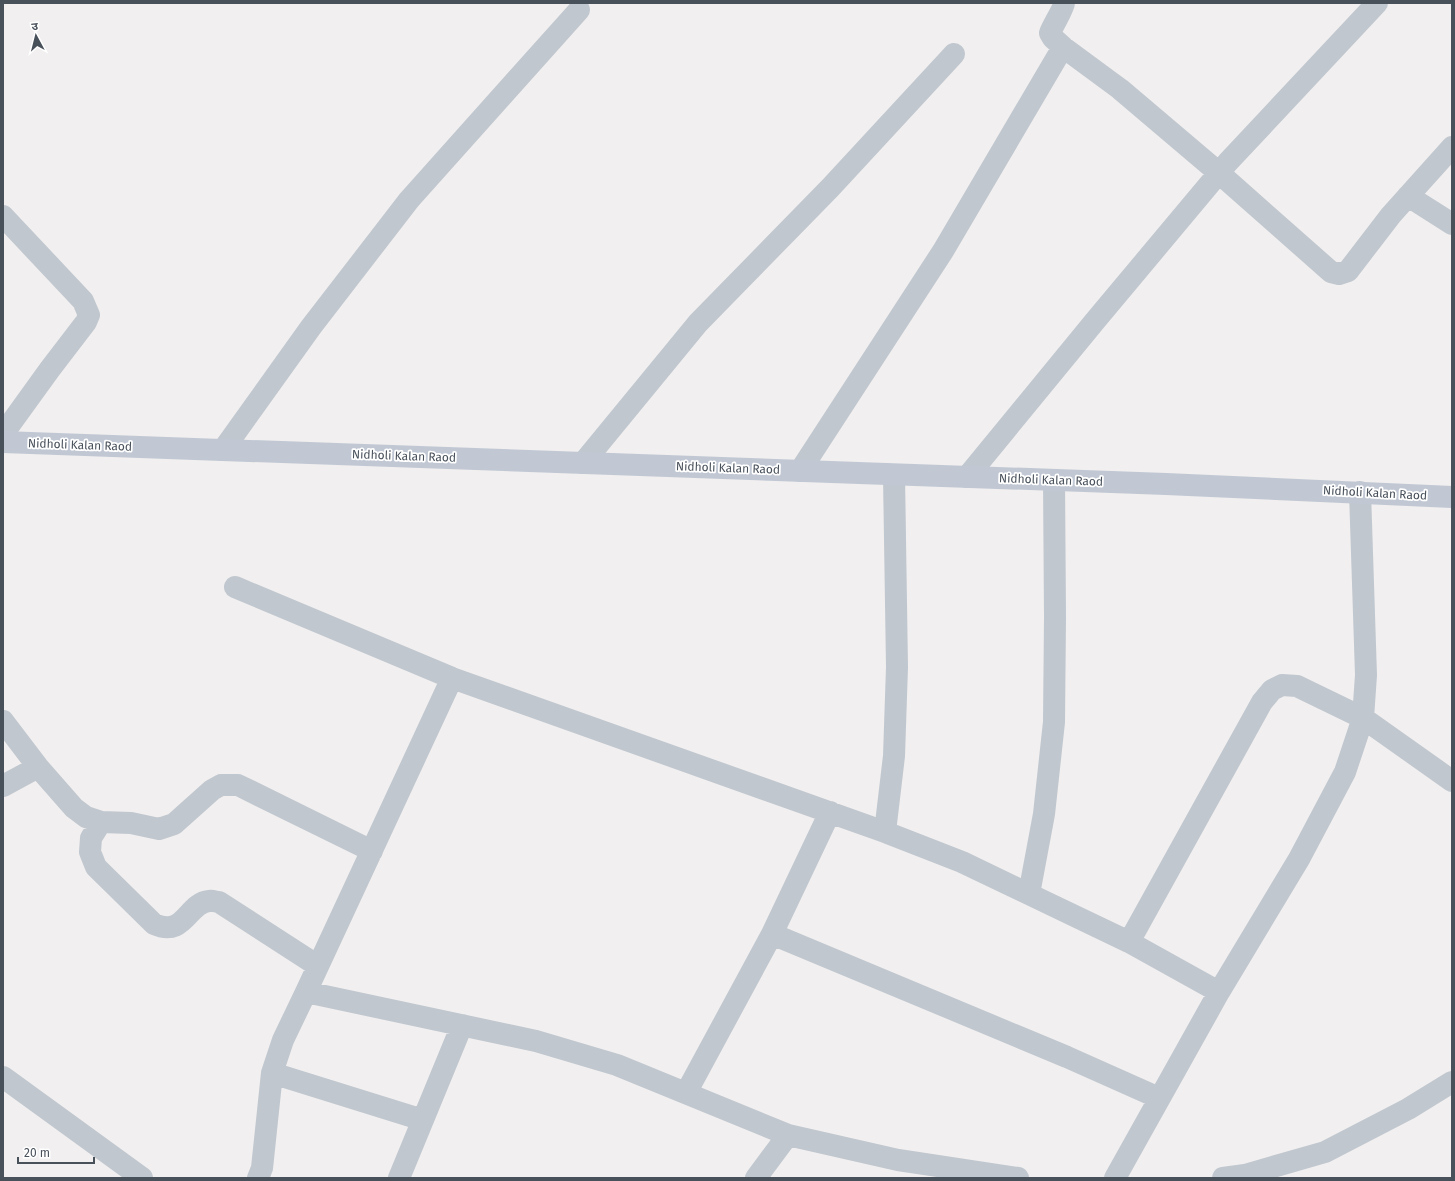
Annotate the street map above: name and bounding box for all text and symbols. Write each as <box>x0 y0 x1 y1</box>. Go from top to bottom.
north arrow <box>16 16 56 56</box>
text: उ <box>31 20 39 33</box>
street label: Nidholi Kalan Raod <box>28 436 132 454</box>
street label: Nidholi Kalan Raod <box>352 447 456 465</box>
street label: Nidholi Kalan Raod <box>676 459 780 477</box>
street label: Nidholi Kalan Raod <box>999 471 1103 489</box>
street label: Nidholi Kalan Raod <box>1323 483 1427 503</box>
scale bar <box>18 1139 94 1165</box>
text: 20 m <box>24 1146 50 1160</box>

